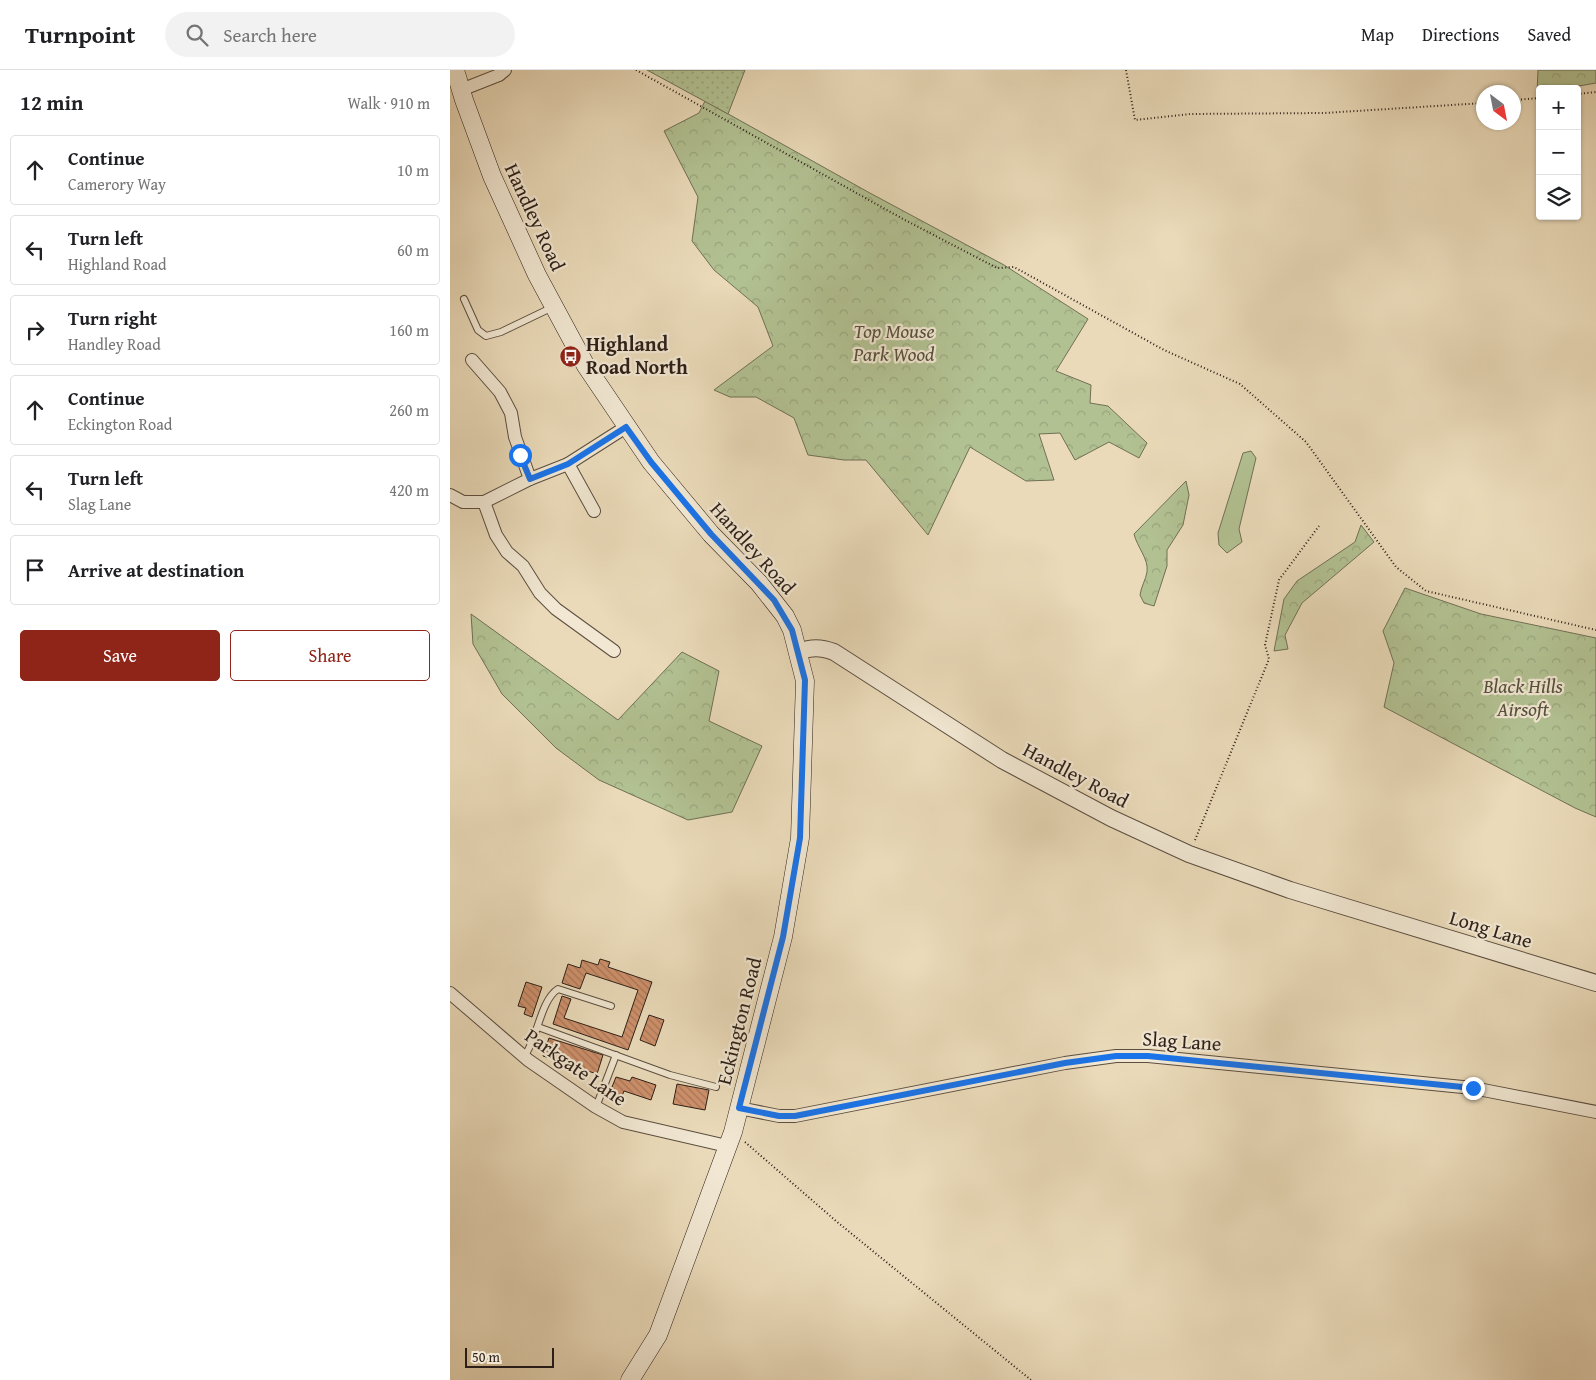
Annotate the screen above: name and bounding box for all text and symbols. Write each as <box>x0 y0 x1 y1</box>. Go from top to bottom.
search box <box>165 12 515 57</box>
text: Turnpoint <box>25 17 135 52</box>
icon: search <box>183 21 211 49</box>
text: Search here <box>223 21 317 49</box>
text: Map <box>1361 21 1394 48</box>
text: Directions <box>1422 21 1499 48</box>
text: Saved <box>1527 21 1571 48</box>
north arrow <box>1476 85 1521 130</box>
map controls <box>1536 85 1581 220</box>
button: + <box>1536 85 1581 130</box>
text: 12 min <box>20 87 83 118</box>
text: Walk · 910 m <box>347 91 430 115</box>
button: − <box>1536 130 1581 175</box>
text: Continue <box>68 144 145 172</box>
icon: ahead <box>21 156 49 184</box>
text: 10 m <box>397 158 429 182</box>
street label: Handley Road <box>498 158 573 276</box>
text: Camerory Way <box>68 172 166 196</box>
button: layers <box>1536 175 1581 220</box>
text: Turn left <box>68 224 143 252</box>
icon: left <box>21 236 49 264</box>
text: 60 m <box>397 238 429 262</box>
text: Highland Road <box>68 252 167 276</box>
text: Turn right <box>68 304 157 332</box>
icon: right <box>21 316 49 344</box>
park label: Top Mouse Park Wood <box>852 316 935 368</box>
text: 160 m <box>389 318 429 342</box>
place label: Highland Road North <box>586 329 688 381</box>
text: Handley Road <box>68 332 161 356</box>
bus stop icon: Highland Road North <box>558 344 582 368</box>
text: Continue <box>68 384 145 412</box>
icon: ahead <box>21 396 49 424</box>
text: 260 m <box>389 398 429 422</box>
text: Eckington Road <box>68 412 172 436</box>
route start <box>509 444 532 467</box>
text: Turn left <box>68 464 143 492</box>
icon: left <box>21 476 49 504</box>
text: 420 m <box>389 478 429 502</box>
text: Slag Lane <box>68 492 131 516</box>
street label: Handley Road <box>704 495 803 601</box>
icon: arrive <box>21 556 49 584</box>
text: Arrive at destination <box>68 556 244 584</box>
button: Save <box>20 630 220 681</box>
button: Share <box>230 630 430 681</box>
park label: Black Hills Airsoft <box>1482 671 1564 723</box>
street label: Handley Road <box>1018 735 1134 815</box>
street label: Long Lane <box>1446 902 1536 955</box>
street label: Eckington Road <box>709 954 768 1088</box>
street label: Parkgate Lane <box>519 1021 633 1113</box>
street label: Slag Lane <box>1142 1023 1222 1058</box>
route end <box>1462 1077 1485 1100</box>
scale bar <box>465 1345 554 1368</box>
text: 50 m <box>472 1347 500 1367</box>

